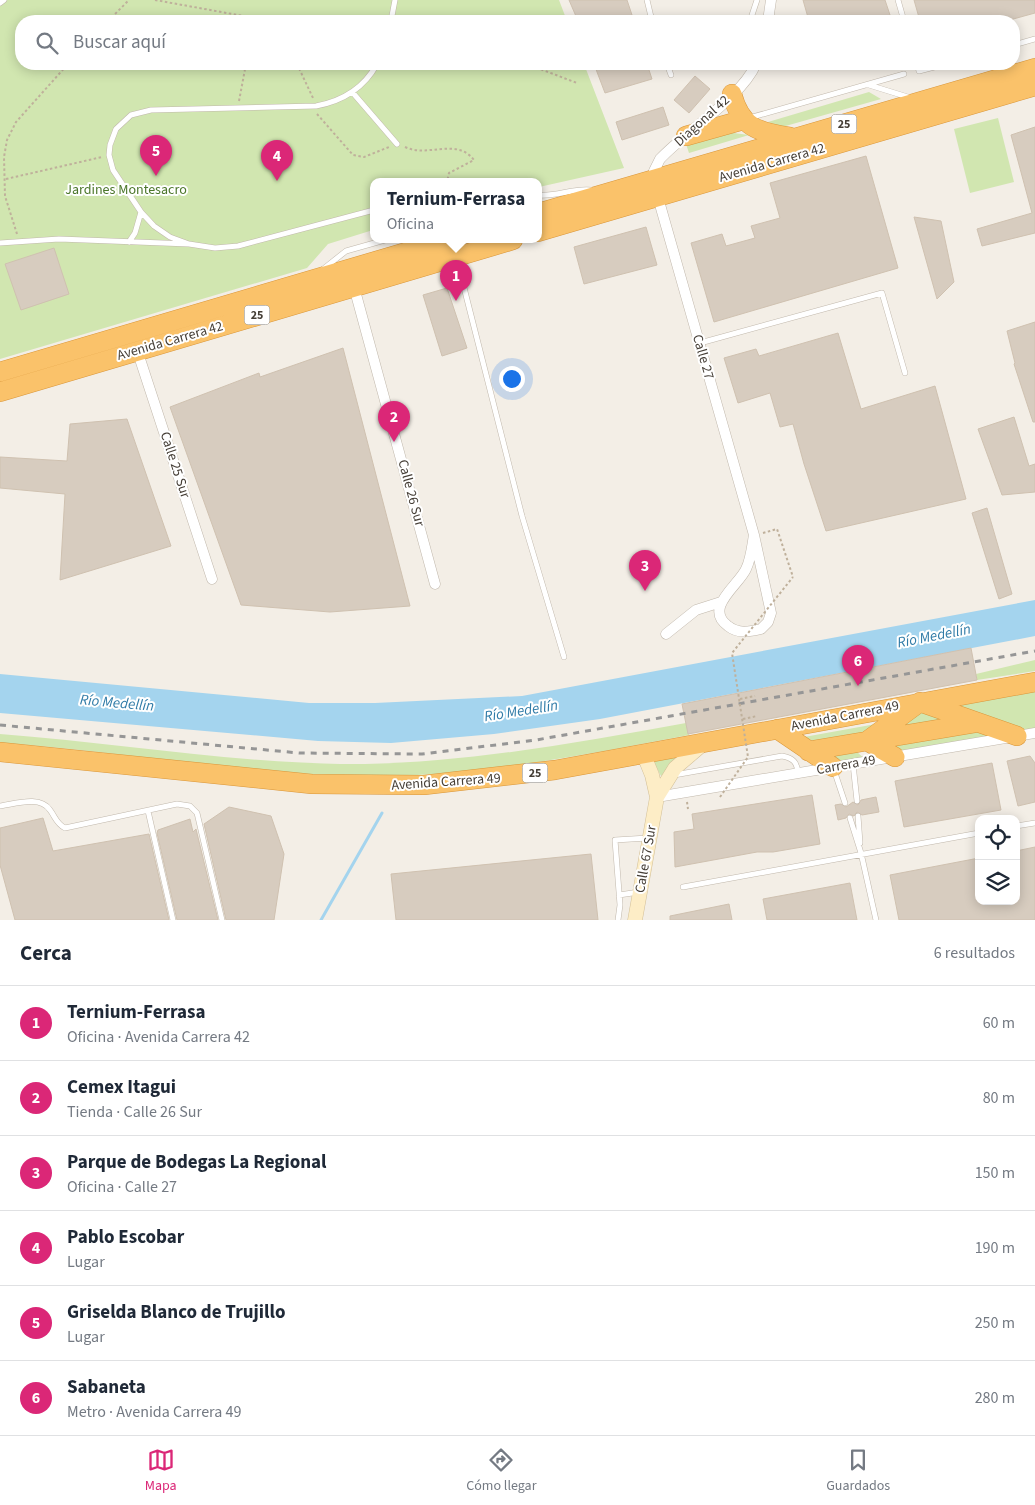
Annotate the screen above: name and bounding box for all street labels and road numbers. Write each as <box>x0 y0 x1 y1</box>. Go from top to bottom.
street label: Diagonal 42 <box>670 91 734 151</box>
road number: 25 <box>832 115 856 134</box>
street label: Avenida Carrera 42 <box>717 138 827 188</box>
road number: 25 <box>244 306 270 324</box>
street label: Avenida Carrera 42 <box>115 316 225 366</box>
street label: Calle 27 <box>687 332 719 382</box>
street label: Calle 25 Sur <box>155 429 195 501</box>
street label: Calle 26 Sur <box>392 457 430 529</box>
street label: Avenida Carrera 49 <box>789 696 901 736</box>
street label: Carrera 49 <box>815 750 877 780</box>
road number: 25 <box>522 764 548 782</box>
street label: Avenida Carrera 49 <box>391 768 501 796</box>
street label: Calle 67 Sur <box>630 823 662 895</box>

